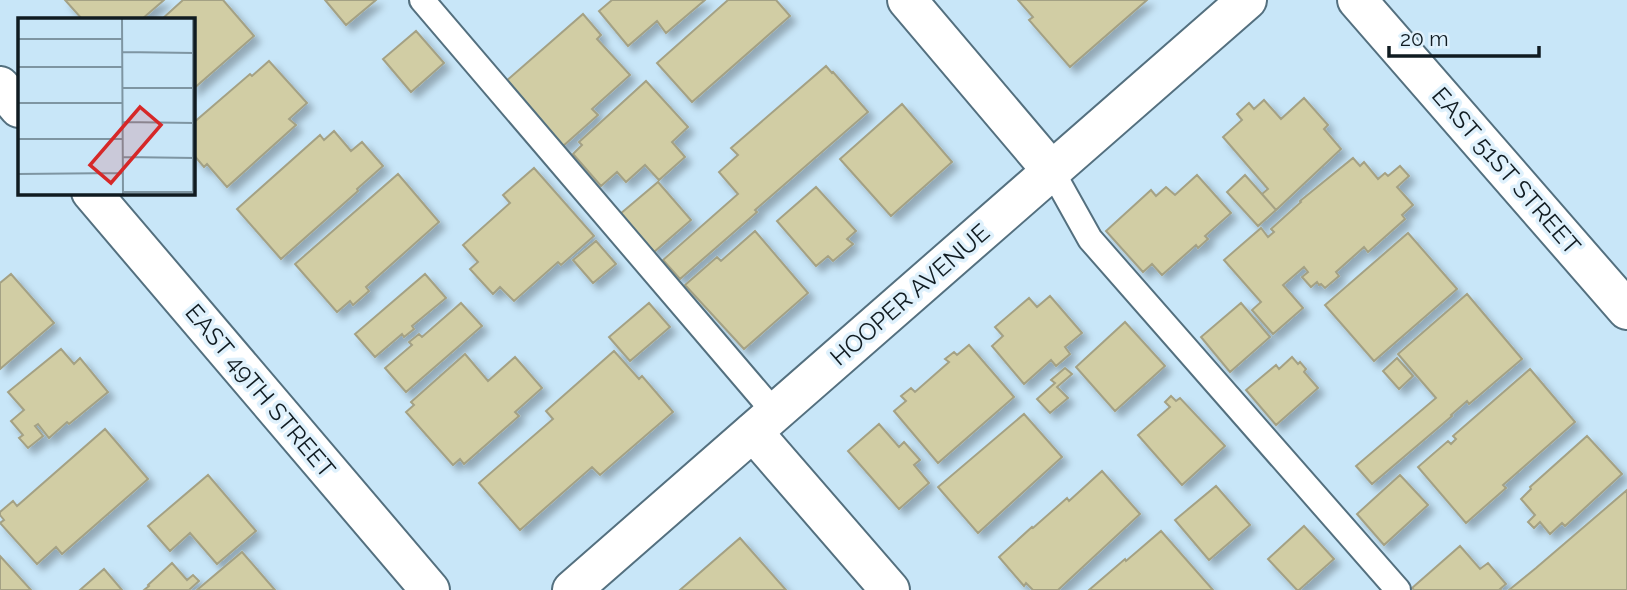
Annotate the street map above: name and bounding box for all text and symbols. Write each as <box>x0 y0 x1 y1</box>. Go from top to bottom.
scale bar <box>1389 14 1540 58</box>
inset map <box>18 18 194 194</box>
text: 20 m <box>1400 26 1448 51</box>
street label: EAST 51ST STREET <box>1426 81 1587 260</box>
street label: HOOPER AVENUE <box>824 218 995 372</box>
street label: EAST 49TH STREET <box>179 298 342 484</box>

